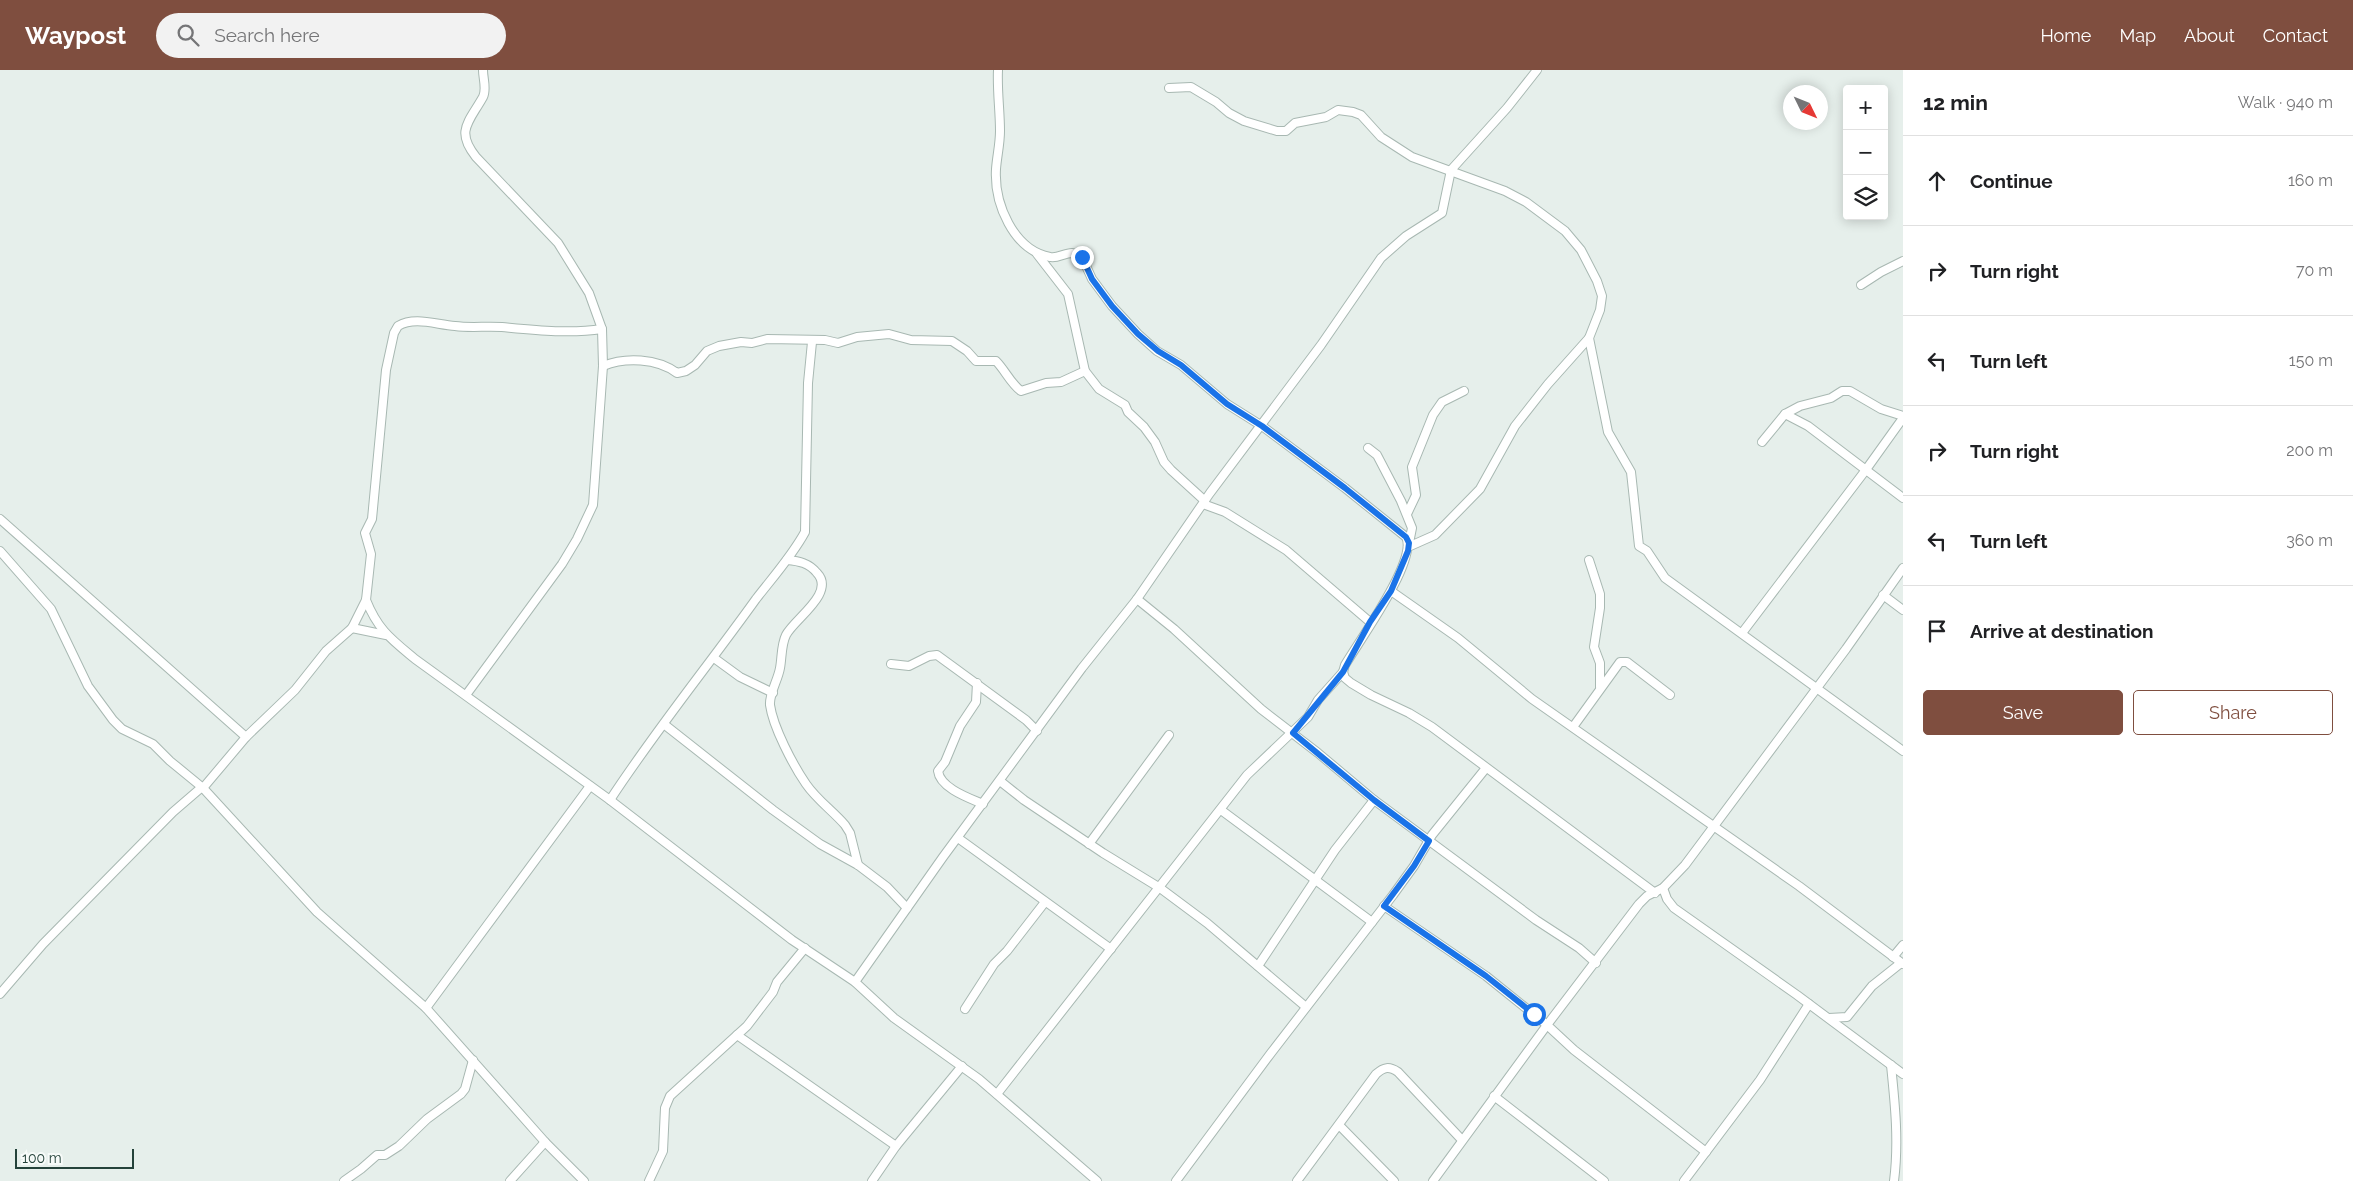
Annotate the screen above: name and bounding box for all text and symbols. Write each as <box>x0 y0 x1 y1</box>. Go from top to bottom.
search box <box>156 13 506 58</box>
text: Waypost <box>25 21 126 50</box>
icon: search <box>174 21 202 49</box>
text: Search here <box>214 24 320 46</box>
text: Home <box>2040 25 2091 46</box>
text: Map <box>2119 25 2156 46</box>
text: About <box>2184 25 2235 46</box>
text: Contact <box>2263 25 2328 46</box>
north arrow <box>1783 85 1828 130</box>
map controls <box>1843 85 1888 220</box>
button: + <box>1843 85 1888 130</box>
text: 12 min <box>1923 90 1988 115</box>
text: Walk · 940 m <box>2238 93 2333 112</box>
button: − <box>1843 130 1888 175</box>
icon: ahead <box>1923 167 1951 195</box>
text: Continue <box>1970 170 2053 192</box>
text: 160 m <box>2288 171 2333 190</box>
button: layers <box>1843 175 1888 220</box>
route end <box>1071 246 1094 269</box>
icon: right <box>1923 257 1951 285</box>
text: Turn right <box>1970 260 2059 282</box>
text: 70 m <box>2296 261 2333 280</box>
icon: left <box>1923 347 1951 375</box>
text: Turn left <box>1970 350 2047 372</box>
text: 150 m <box>2289 351 2333 370</box>
icon: right <box>1923 437 1951 465</box>
text: Turn right <box>1970 440 2059 462</box>
text: 200 m <box>2286 441 2333 460</box>
icon: left <box>1923 527 1951 555</box>
text: Turn left <box>1970 530 2047 552</box>
text: 360 m <box>2286 531 2333 550</box>
icon: arrive <box>1923 617 1951 645</box>
text: Arrive at destination <box>1970 620 2154 642</box>
button: Save <box>1923 690 2123 735</box>
button: Share <box>2133 690 2333 735</box>
route start <box>1523 1003 1546 1026</box>
scale bar <box>15 1146 134 1169</box>
text: 100 m <box>22 1150 62 1166</box>

